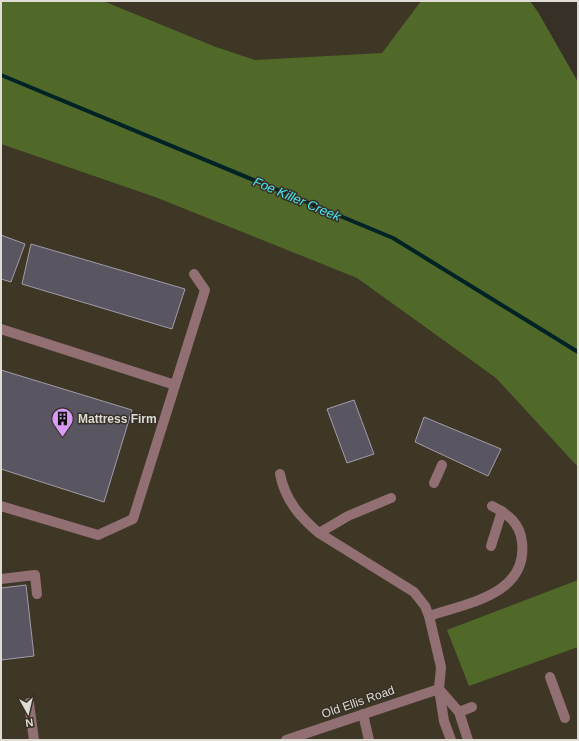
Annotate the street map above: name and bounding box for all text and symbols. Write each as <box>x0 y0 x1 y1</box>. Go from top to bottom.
water label: Foe Killer Creek <box>251 174 344 225</box>
building icon: Mattress Firm <box>49 406 75 439</box>
place label: Mattress Firm <box>78 412 157 426</box>
street label: Old Ellis Road <box>320 683 396 721</box>
north arrow <box>8 693 48 733</box>
text: N <box>25 716 34 729</box>

